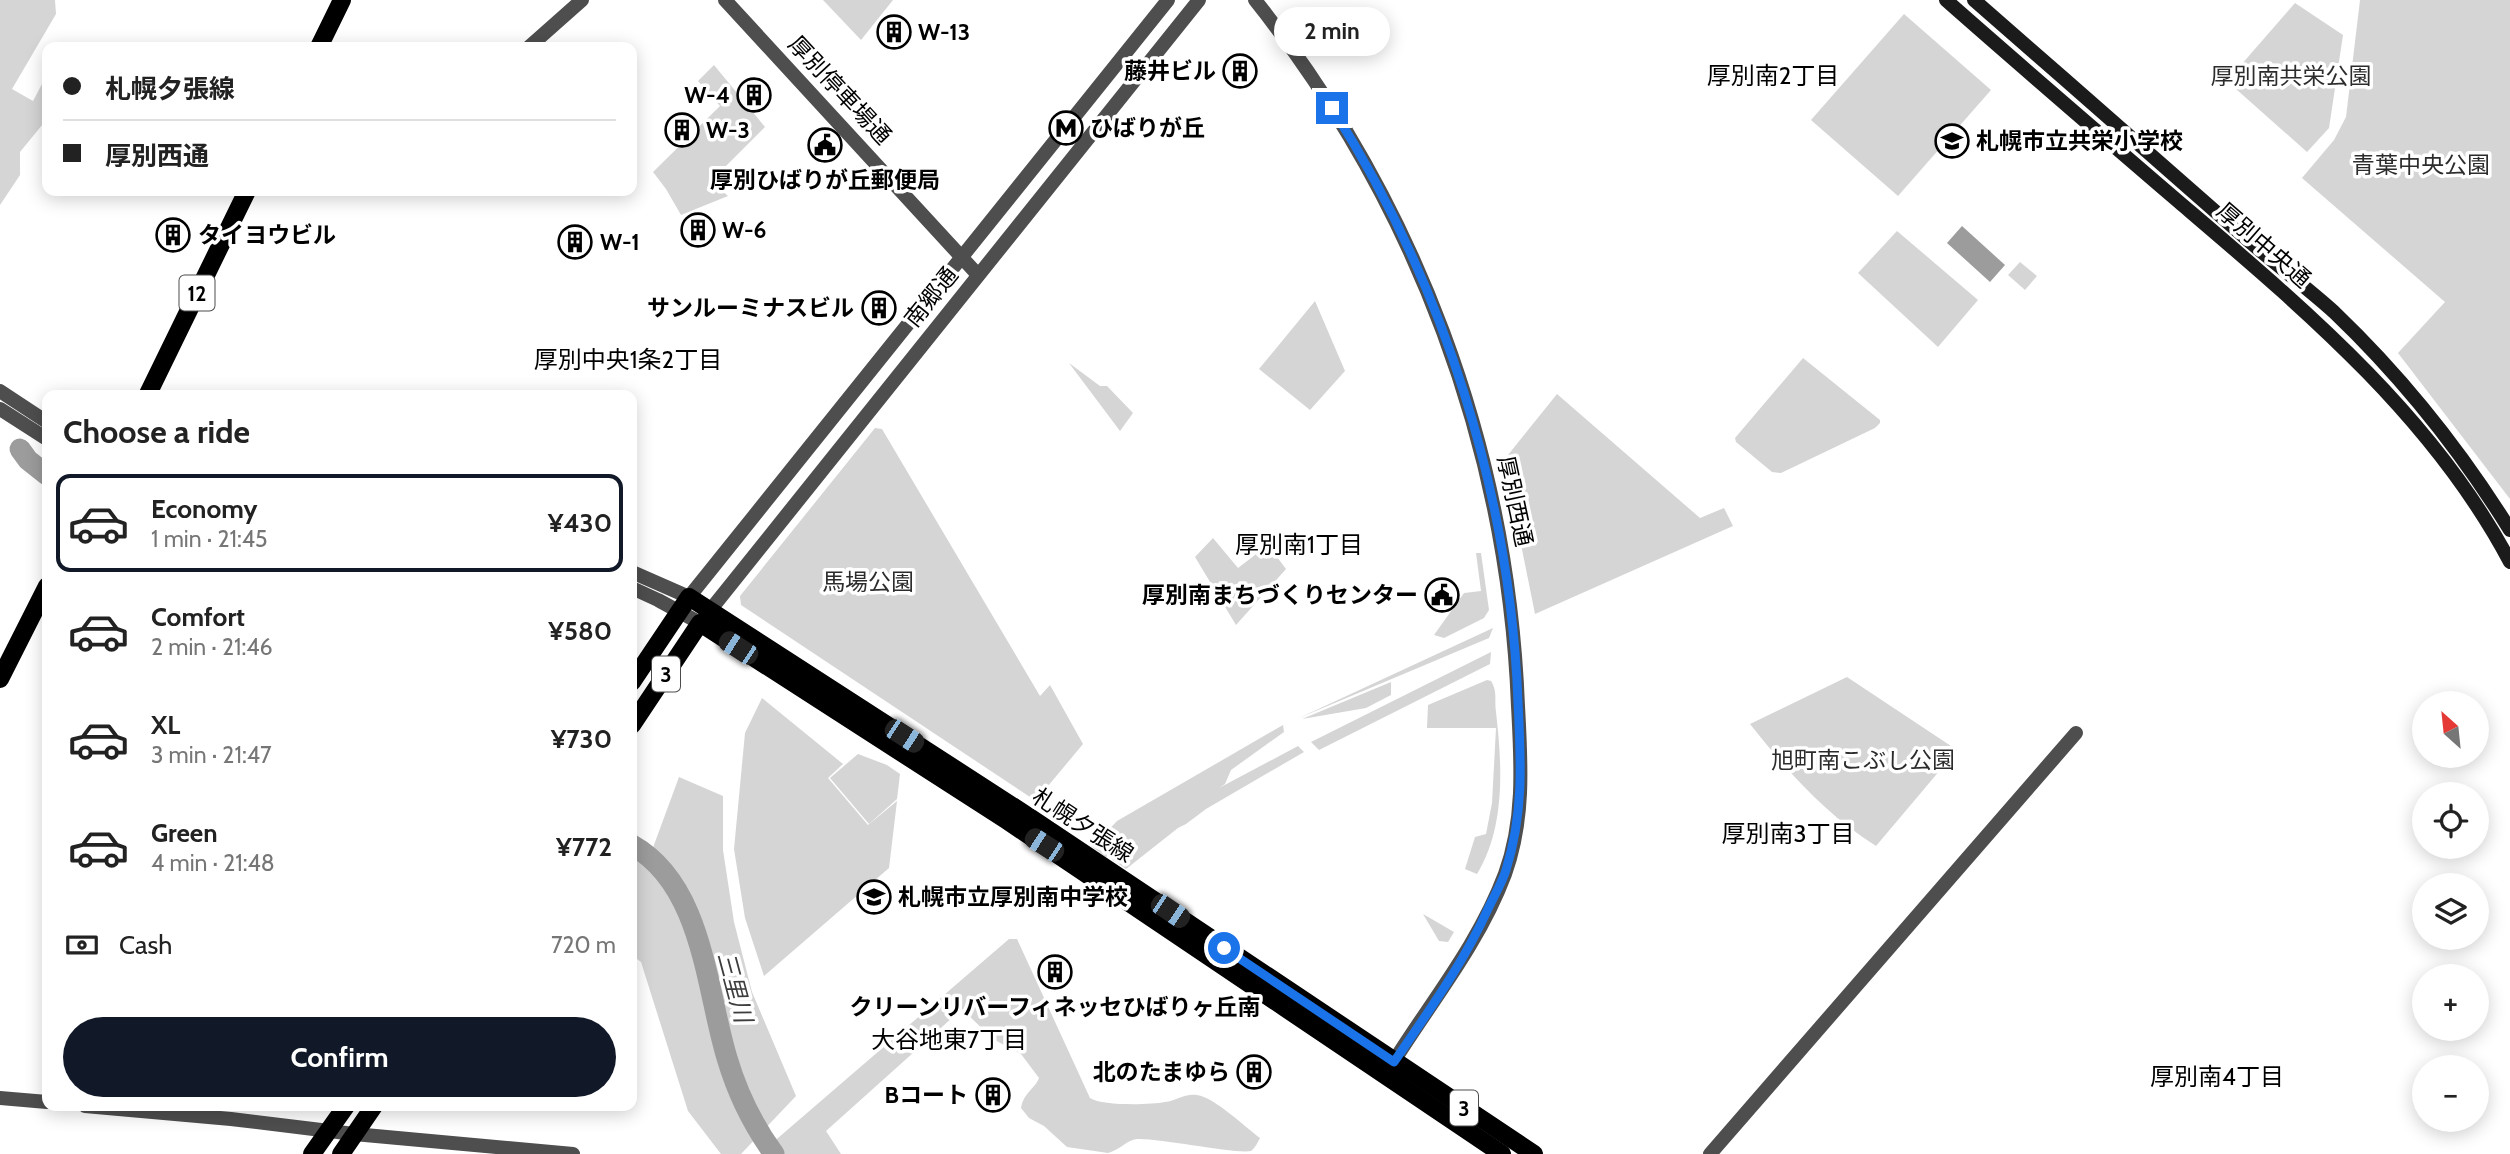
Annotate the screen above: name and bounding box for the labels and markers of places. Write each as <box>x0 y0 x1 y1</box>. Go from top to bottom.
building icon: W-13 <box>875 13 913 51</box>
place label: W-13 <box>918 18 970 46</box>
building icon: 藤井ビル <box>1221 52 1259 90</box>
place label: 藤井ビル <box>1124 57 1216 85</box>
building icon: W-4 <box>735 76 773 114</box>
place label: W-4 <box>684 81 730 109</box>
metro station icon: ひばりが丘 <box>1047 109 1085 147</box>
building icon: W-3 <box>663 111 701 149</box>
place label: ひばりが丘 <box>1090 114 1205 142</box>
place label: W-3 <box>706 116 750 144</box>
school or university icon: 札幌市立共栄小学校 <box>1933 122 1971 160</box>
public building icon: 厚別ひばりが丘郵便局 <box>806 126 844 164</box>
place label: 札幌市立共栄小学校 <box>1976 127 2183 155</box>
place label: 厚別ひばりが丘郵便局 <box>710 166 940 194</box>
building icon: W-6 <box>679 211 717 249</box>
building icon: タイヨウビル <box>154 216 192 254</box>
place label: W-6 <box>722 216 766 244</box>
place label: タイヨウビル <box>198 221 336 249</box>
building icon: W-1 <box>556 223 594 261</box>
place label: W-1 <box>600 228 640 256</box>
building icon: サンルーミナスビル <box>860 289 898 327</box>
place label: サンルーミナスビル <box>647 294 854 322</box>
public building icon: 厚別南まちづくりセンター <box>1423 576 1461 614</box>
place label: 厚別南まちづくりセンター <box>1142 581 1418 609</box>
school or university icon: 札幌市立厚別南中学校 <box>855 878 893 916</box>
place label: 札幌市立厚別南中学校 <box>898 883 1128 911</box>
building icon: クリーンリバーフィネッセひばりヶ丘南 <box>1036 953 1074 991</box>
place label: クリーンリバーフィネッセひばりヶ丘南 <box>849 993 1261 1021</box>
building icon: 北のたまゆら <box>1235 1053 1273 1091</box>
place label: 北のたまゆら <box>1093 1058 1230 1086</box>
building icon: Bコート <box>974 1076 1012 1114</box>
place label: Bコート <box>885 1081 968 1109</box>

